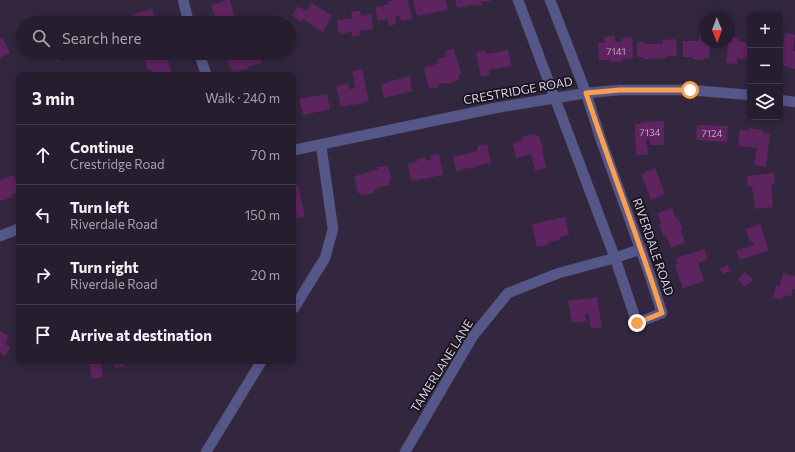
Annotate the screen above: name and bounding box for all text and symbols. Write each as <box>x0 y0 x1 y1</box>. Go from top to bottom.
north arrow <box>699 12 735 48</box>
map controls <box>747 12 783 120</box>
button: + <box>747 12 783 48</box>
search box <box>16 16 296 60</box>
icon: search <box>30 27 52 49</box>
text: Search here <box>62 29 141 47</box>
house number: 7141 <box>606 45 626 57</box>
button: − <box>747 48 783 84</box>
street label: CRESTRIDGE ROAD <box>462 73 574 107</box>
route start <box>681 81 699 99</box>
button: layers <box>747 84 783 120</box>
text: 3 min <box>32 88 75 109</box>
text: Walk · 240 m <box>205 90 280 106</box>
house number: 7134 <box>639 126 661 138</box>
house number: 7124 <box>702 127 722 139</box>
text: Continue <box>70 138 134 156</box>
icon: ahead <box>32 144 54 166</box>
text: 70 m <box>251 147 280 163</box>
text: Crestridge Road <box>70 156 165 172</box>
street label: RIVERDALE ROAD <box>631 196 677 297</box>
text: Turn left <box>70 198 129 216</box>
icon: left <box>32 204 54 226</box>
text: 150 m <box>245 207 280 223</box>
text: Riverdale Road <box>70 216 158 232</box>
text: Turn right <box>70 258 139 276</box>
icon: right <box>32 264 54 286</box>
text: 20 m <box>251 267 280 283</box>
text: Riverdale Road <box>70 276 158 292</box>
route end <box>628 314 646 332</box>
street label: TAMERLANE LANE <box>407 317 475 414</box>
icon: arrive <box>32 324 54 346</box>
text: Arrive at destination <box>70 326 212 344</box>

